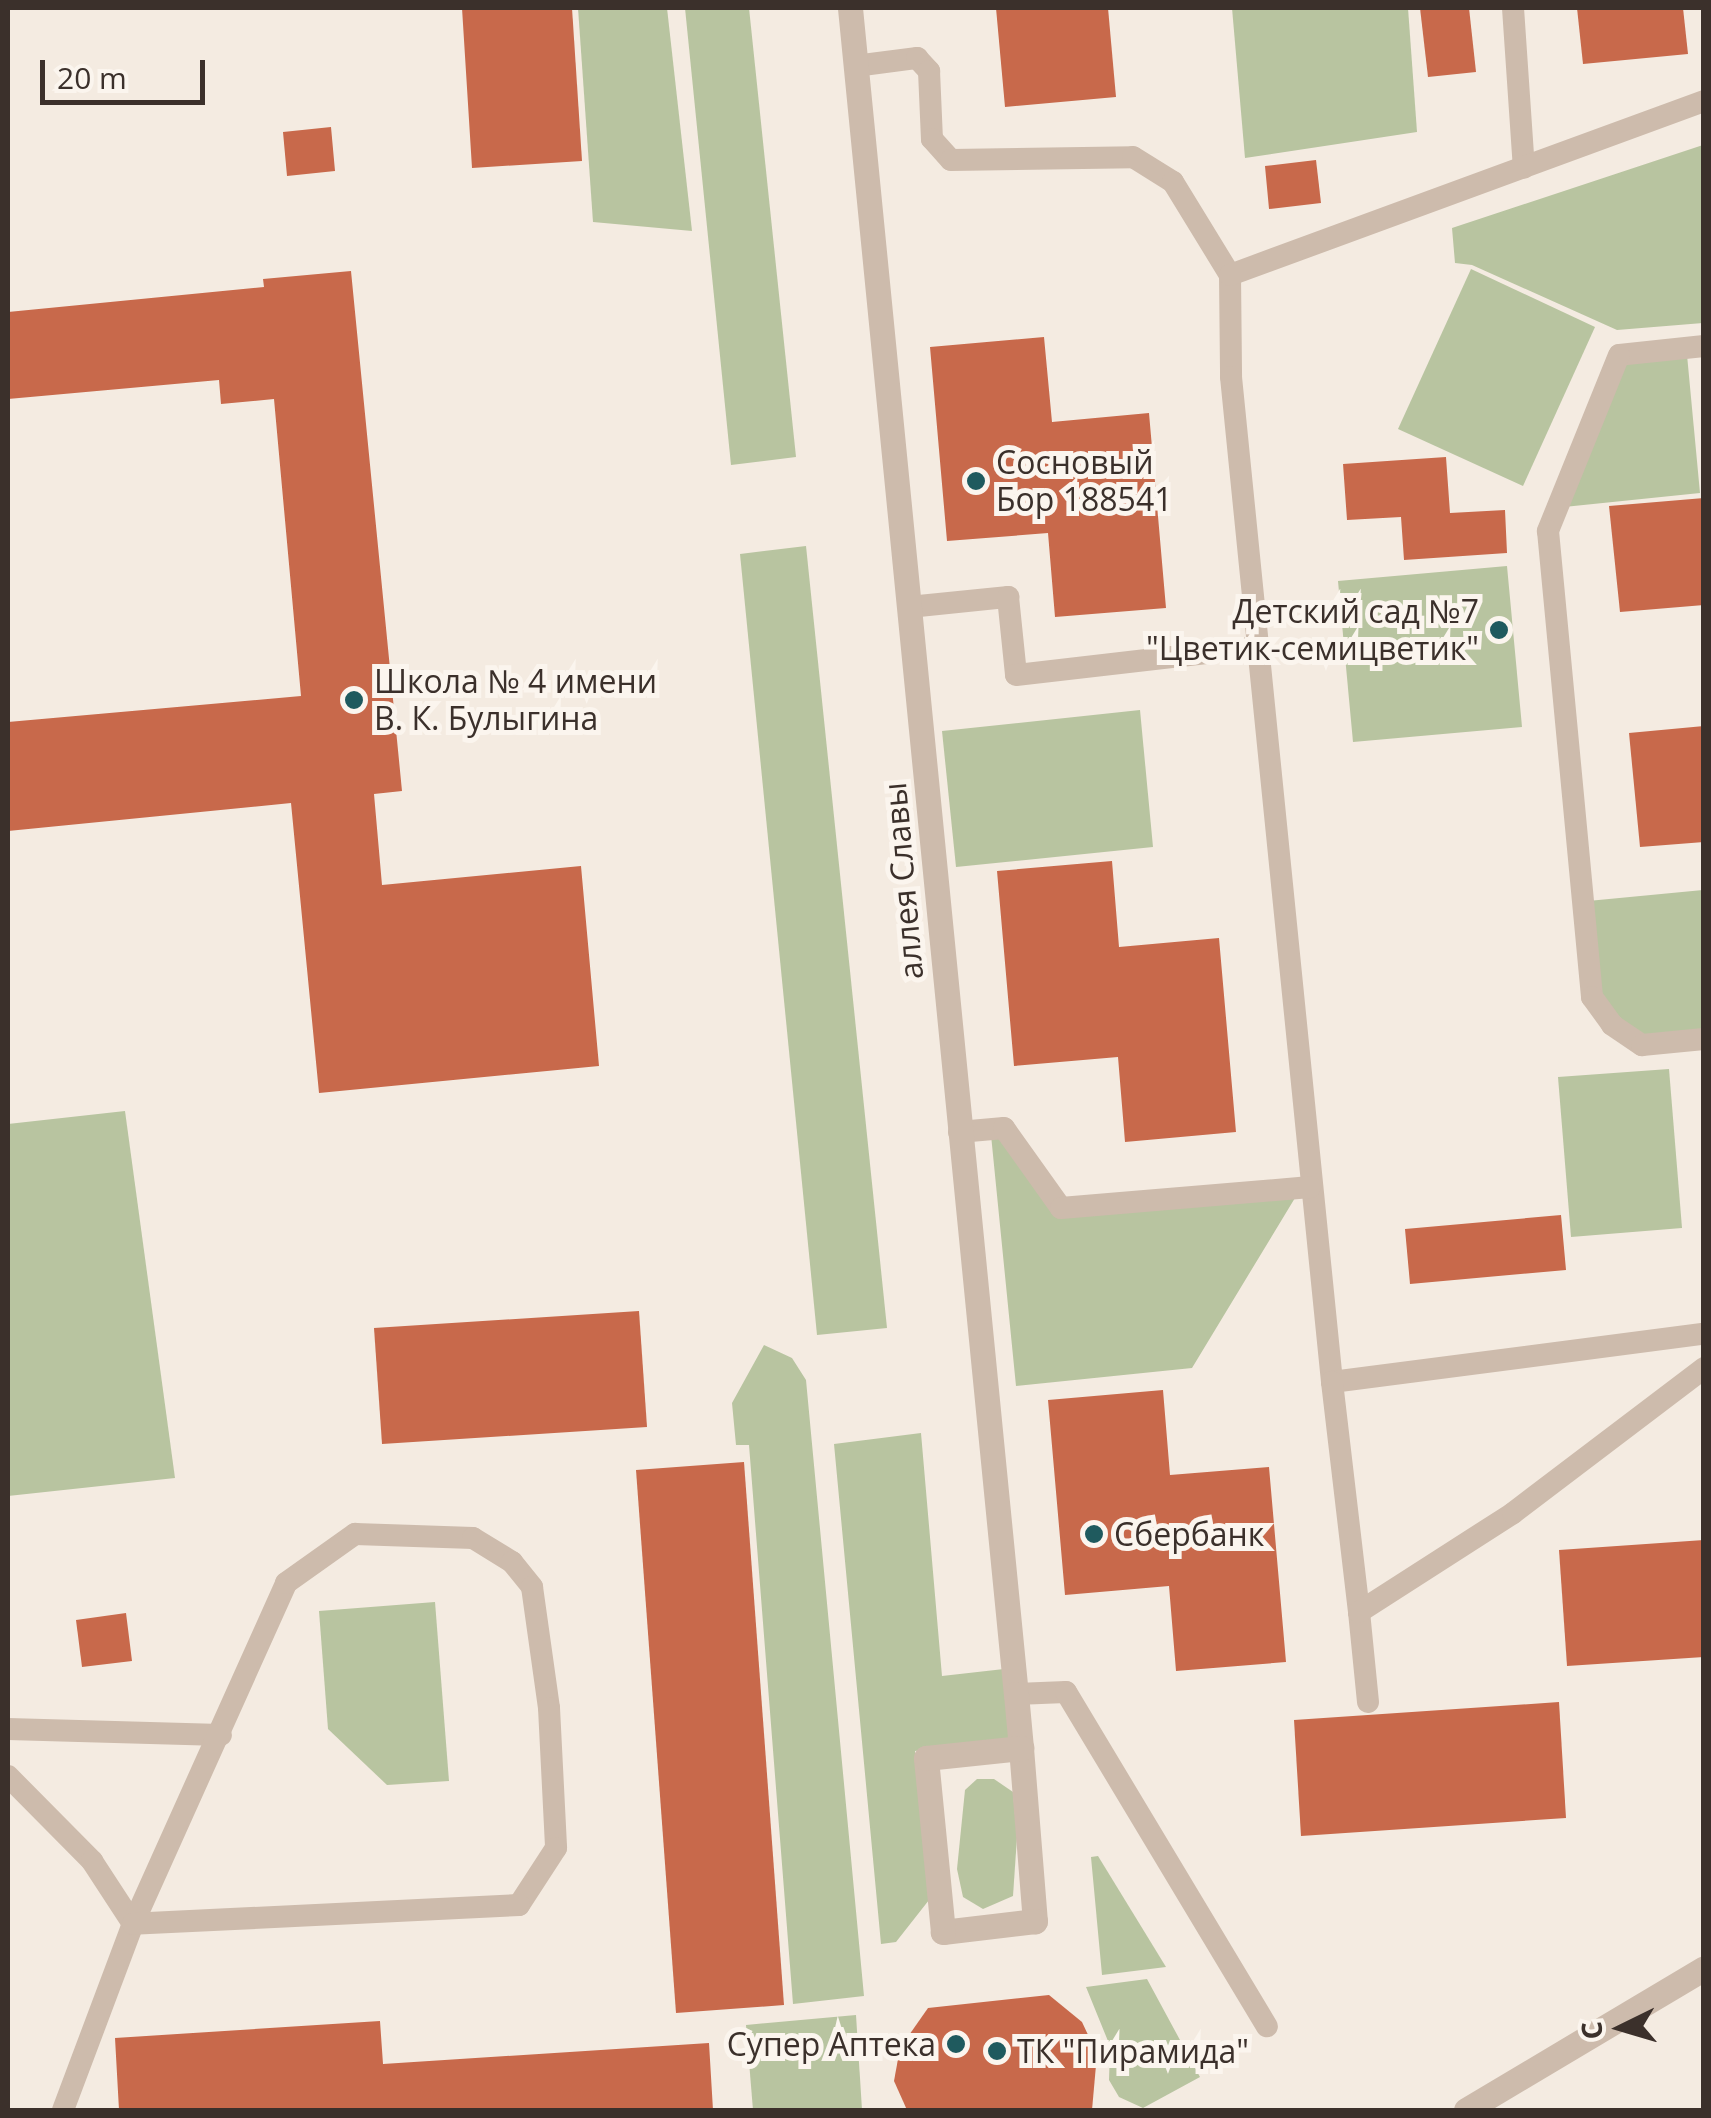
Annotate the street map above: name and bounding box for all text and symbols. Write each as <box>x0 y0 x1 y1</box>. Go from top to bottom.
scale bar <box>45 40 210 102</box>
text: 20 m <box>57 57 127 98</box>
place label: Сосновый Бор 188541 <box>996 444 1172 519</box>
marker: Сосновый Бор 188541 <box>965 470 987 492</box>
place label: Детский сад №7 "Цветик-семицветик" <box>1146 593 1479 668</box>
marker: Детский сад №7 "Цветик-семицветик" <box>1488 619 1510 641</box>
place label: Школа № 4 имени В. К. Булыгина <box>374 663 657 738</box>
marker: Школа № 4 имени В. К. Булыгина <box>343 689 365 711</box>
street label: аллея Славы <box>875 781 931 981</box>
place label: Сбербанк <box>1114 1515 1264 1553</box>
marker: Сбербанк <box>1083 1523 1105 1545</box>
north arrow <box>1571 1978 1671 2078</box>
text: С <box>1571 2020 1611 2041</box>
place label: Супер Аптека <box>727 2025 936 2063</box>
place label: ТК "Пирамида" <box>1017 2032 1249 2070</box>
marker: Супер Аптека <box>945 2033 967 2055</box>
marker: ТК "Пирамида" <box>986 2040 1008 2062</box>

